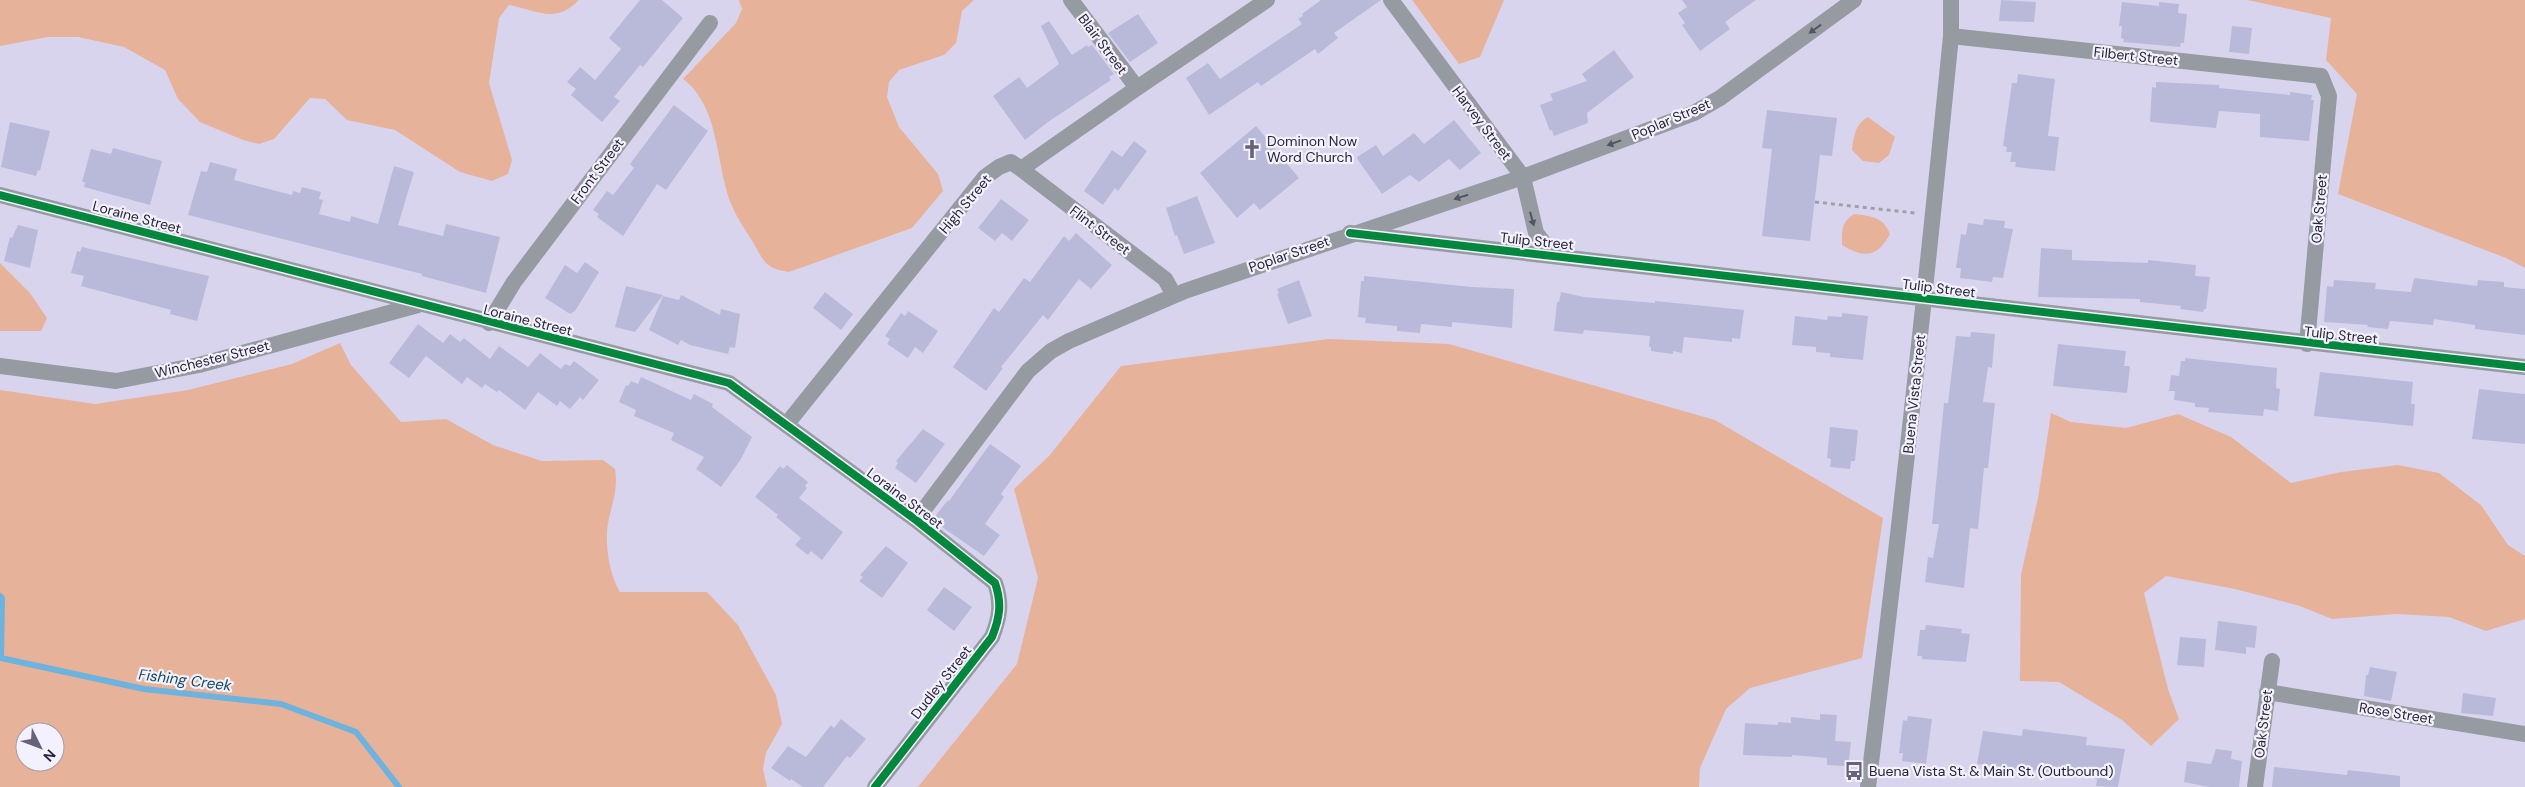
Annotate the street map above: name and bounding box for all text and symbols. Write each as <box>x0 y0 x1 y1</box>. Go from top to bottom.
street label: Blair Street <box>1074 10 1132 78</box>
one-way arrow <box>1808 24 1822 34</box>
street label: Filbert Street <box>2093 43 2179 69</box>
street label: Harvey Street <box>1448 82 1516 164</box>
street label: Poplar Street <box>1629 94 1713 144</box>
place label: Dominon Now Word Church <box>1267 132 1358 166</box>
street label: Front Street <box>566 135 628 207</box>
church icon: Dominon Now Word Church <box>1241 138 1263 160</box>
one-way arrow <box>1606 139 1621 147</box>
street label: High Street <box>935 171 995 237</box>
street label: Oak Street <box>2307 174 2331 244</box>
one-way arrow <box>1453 193 1468 201</box>
street label: Loraine Street <box>91 197 183 237</box>
street label: Flint Street <box>1066 201 1134 259</box>
one-way arrow <box>1528 211 1536 226</box>
street label: Tulip Street <box>1499 228 1575 254</box>
street label: Poplar Street <box>1246 232 1332 276</box>
street label: Tulip Street <box>1901 275 1977 301</box>
street label: Loraine Street <box>482 300 574 340</box>
street label: Tulip Street <box>2303 322 2379 348</box>
street label: Buena Vista Street <box>1899 334 1929 454</box>
street label: Winchester Street <box>153 336 271 382</box>
street label: Loraine Street <box>863 463 947 533</box>
street label: Dudley Street <box>907 642 975 722</box>
water label: Fishing Creek <box>137 664 233 696</box>
street label: Oak Street <box>2250 689 2276 759</box>
street label: Rose Street <box>2358 698 2434 728</box>
north arrow <box>15 722 65 772</box>
text: N <box>40 746 60 766</box>
bus stop icon: Buena Vista St. & Main St. (Outbound) <box>1843 760 1865 782</box>
place label: Buena Vista St. & Main St. (Outbound) <box>1869 762 2114 780</box>

